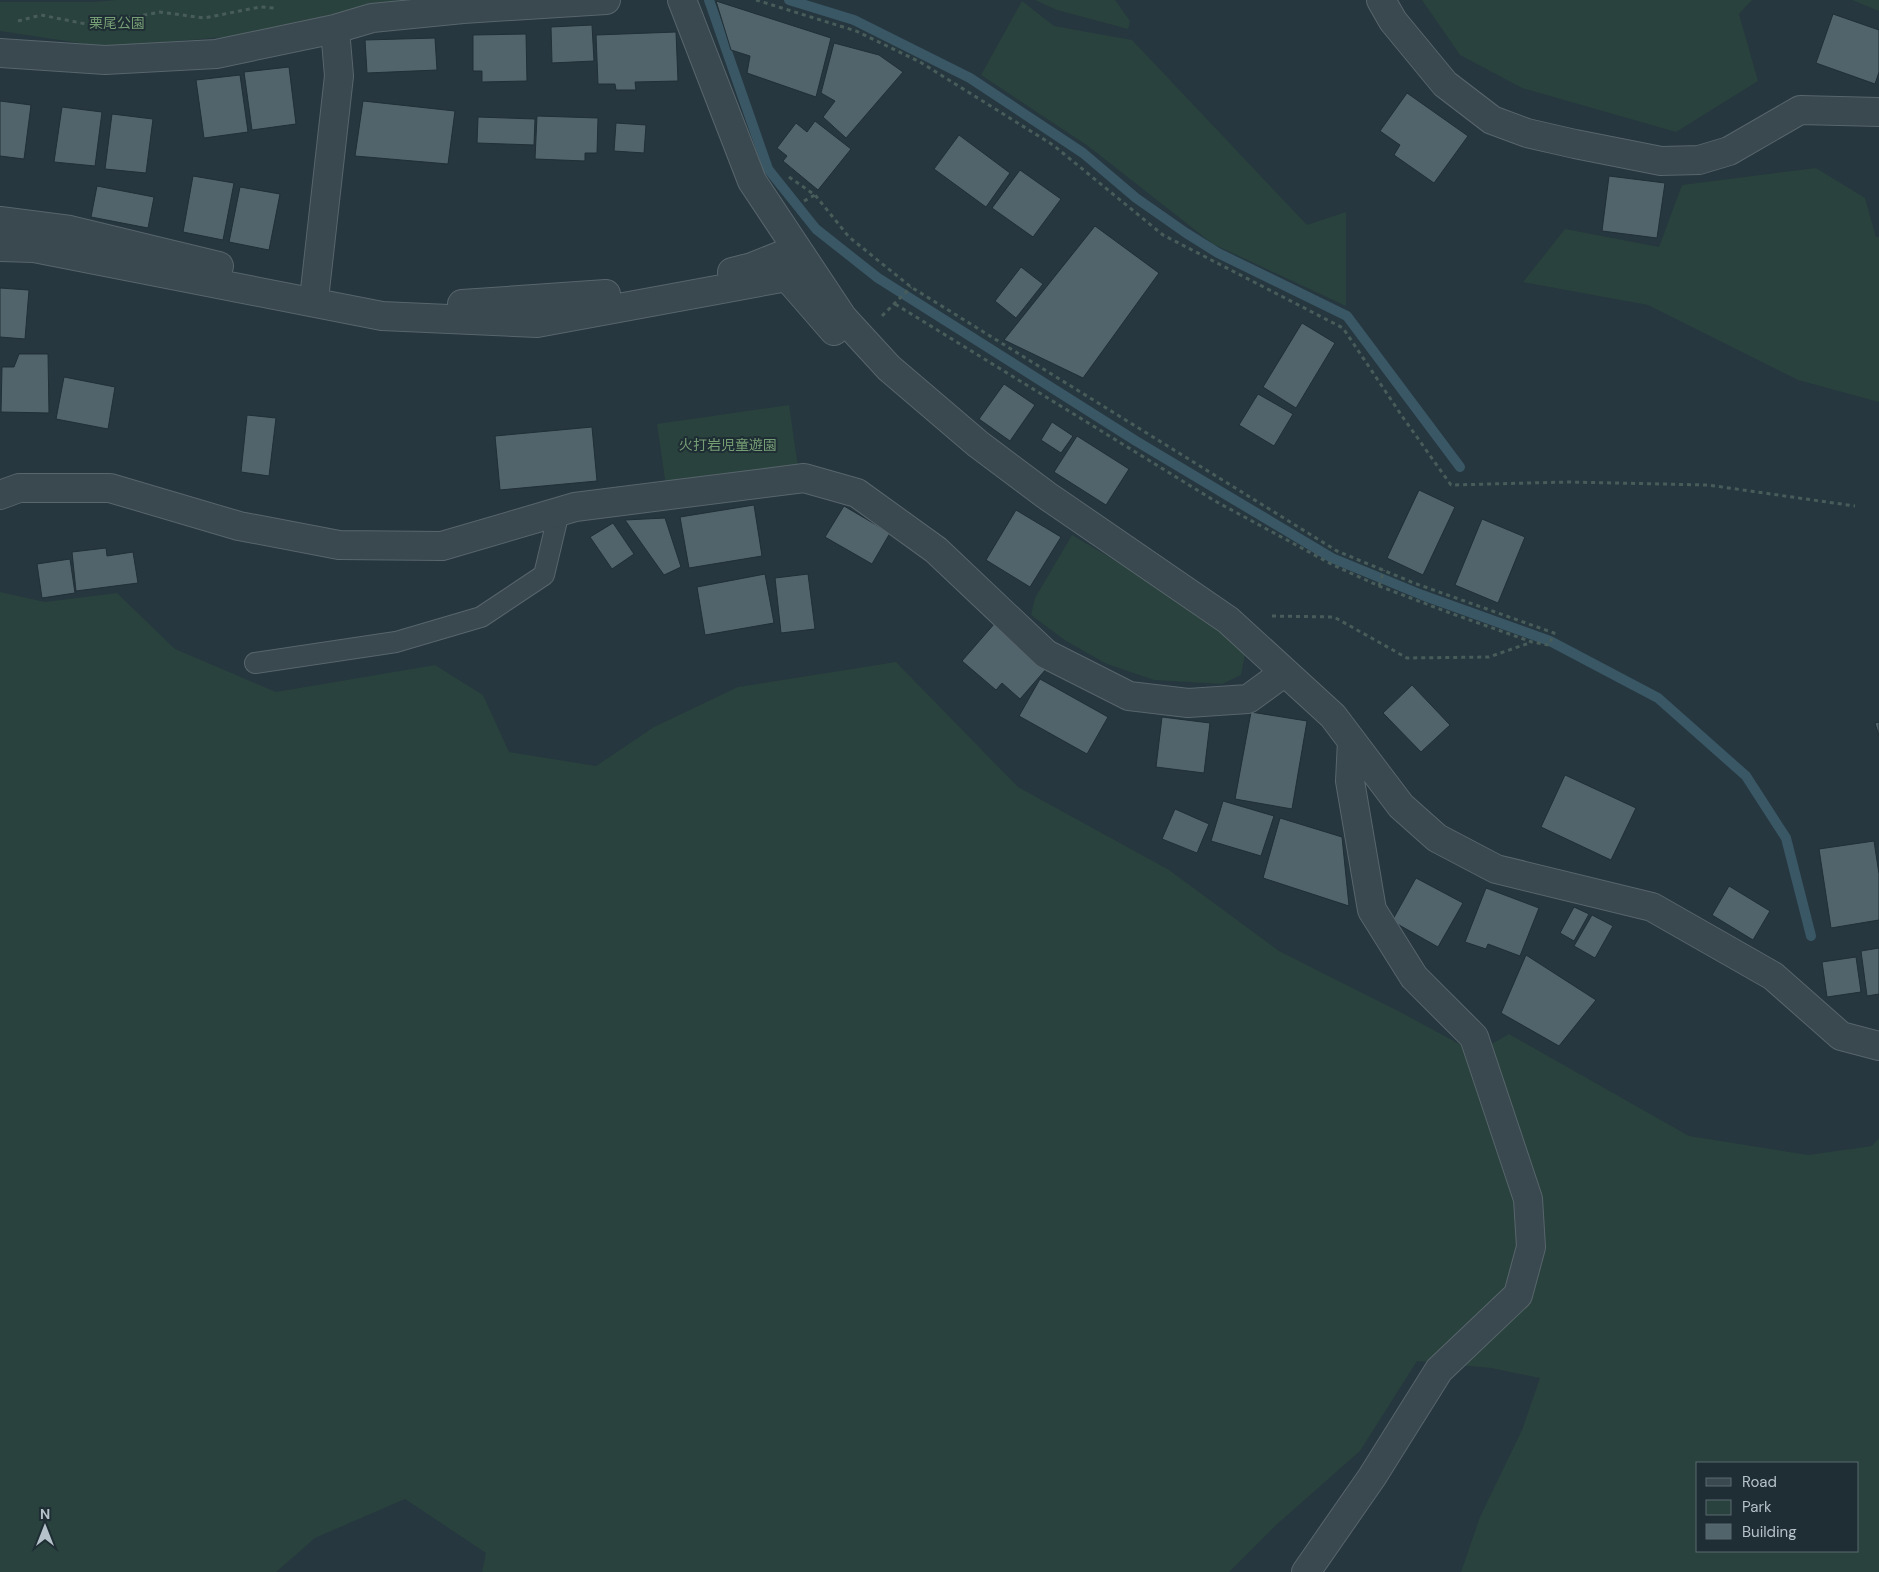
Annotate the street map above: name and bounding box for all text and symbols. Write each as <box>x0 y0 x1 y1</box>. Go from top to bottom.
park label: 栗尾公園 <box>89 14 145 32</box>
park label: 火打岩児童遊園 <box>679 436 777 454</box>
legend <box>1696 1462 1859 1552</box>
text: Road <box>1742 1472 1777 1492</box>
text: Park <box>1742 1497 1772 1517</box>
north arrow <box>20 1502 70 1552</box>
text: N <box>40 1505 50 1523</box>
text: Building <box>1742 1522 1797 1542</box>

